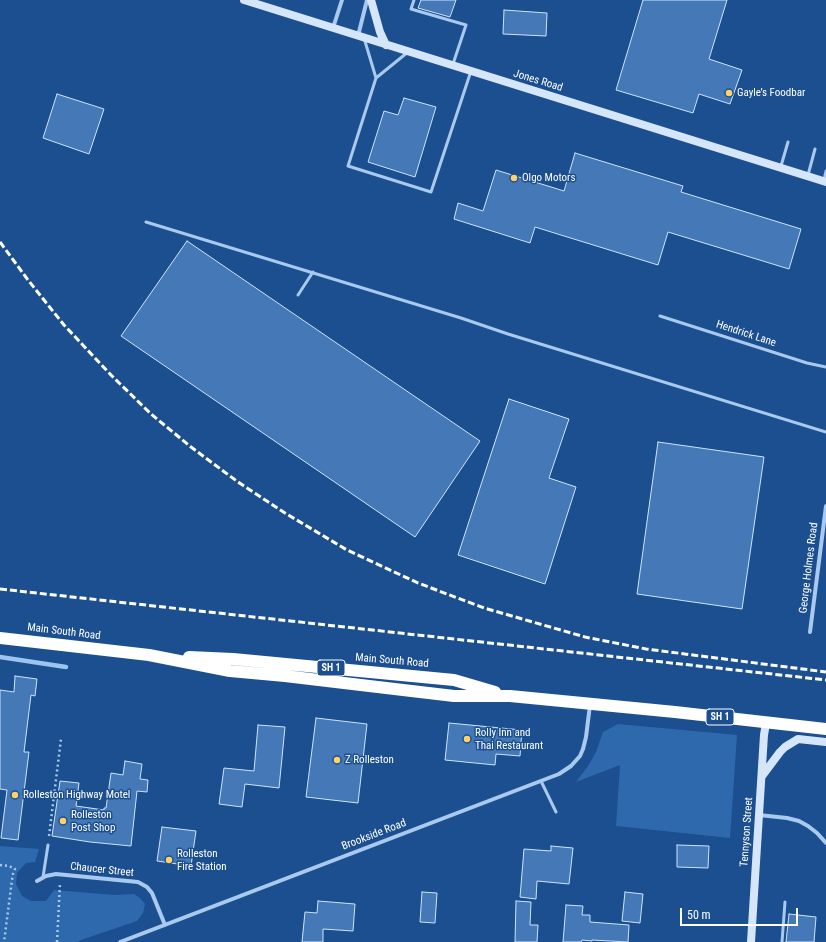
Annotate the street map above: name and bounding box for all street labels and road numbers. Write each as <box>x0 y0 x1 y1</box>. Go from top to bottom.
street label: Jones Road <box>512 67 564 95</box>
street label: Hendrick Lane <box>714 318 778 350</box>
street label: George Holmes Road <box>797 522 821 614</box>
street label: Main South Road <box>27 621 101 643</box>
street label: Main South Road <box>355 651 429 671</box>
road number: SH 1 <box>317 660 345 676</box>
road number: SH 1 <box>706 709 734 725</box>
street label: Tennyson Street <box>738 797 756 867</box>
street label: Brookside Road <box>340 817 408 853</box>
street label: Chaucer Street <box>69 860 135 880</box>

